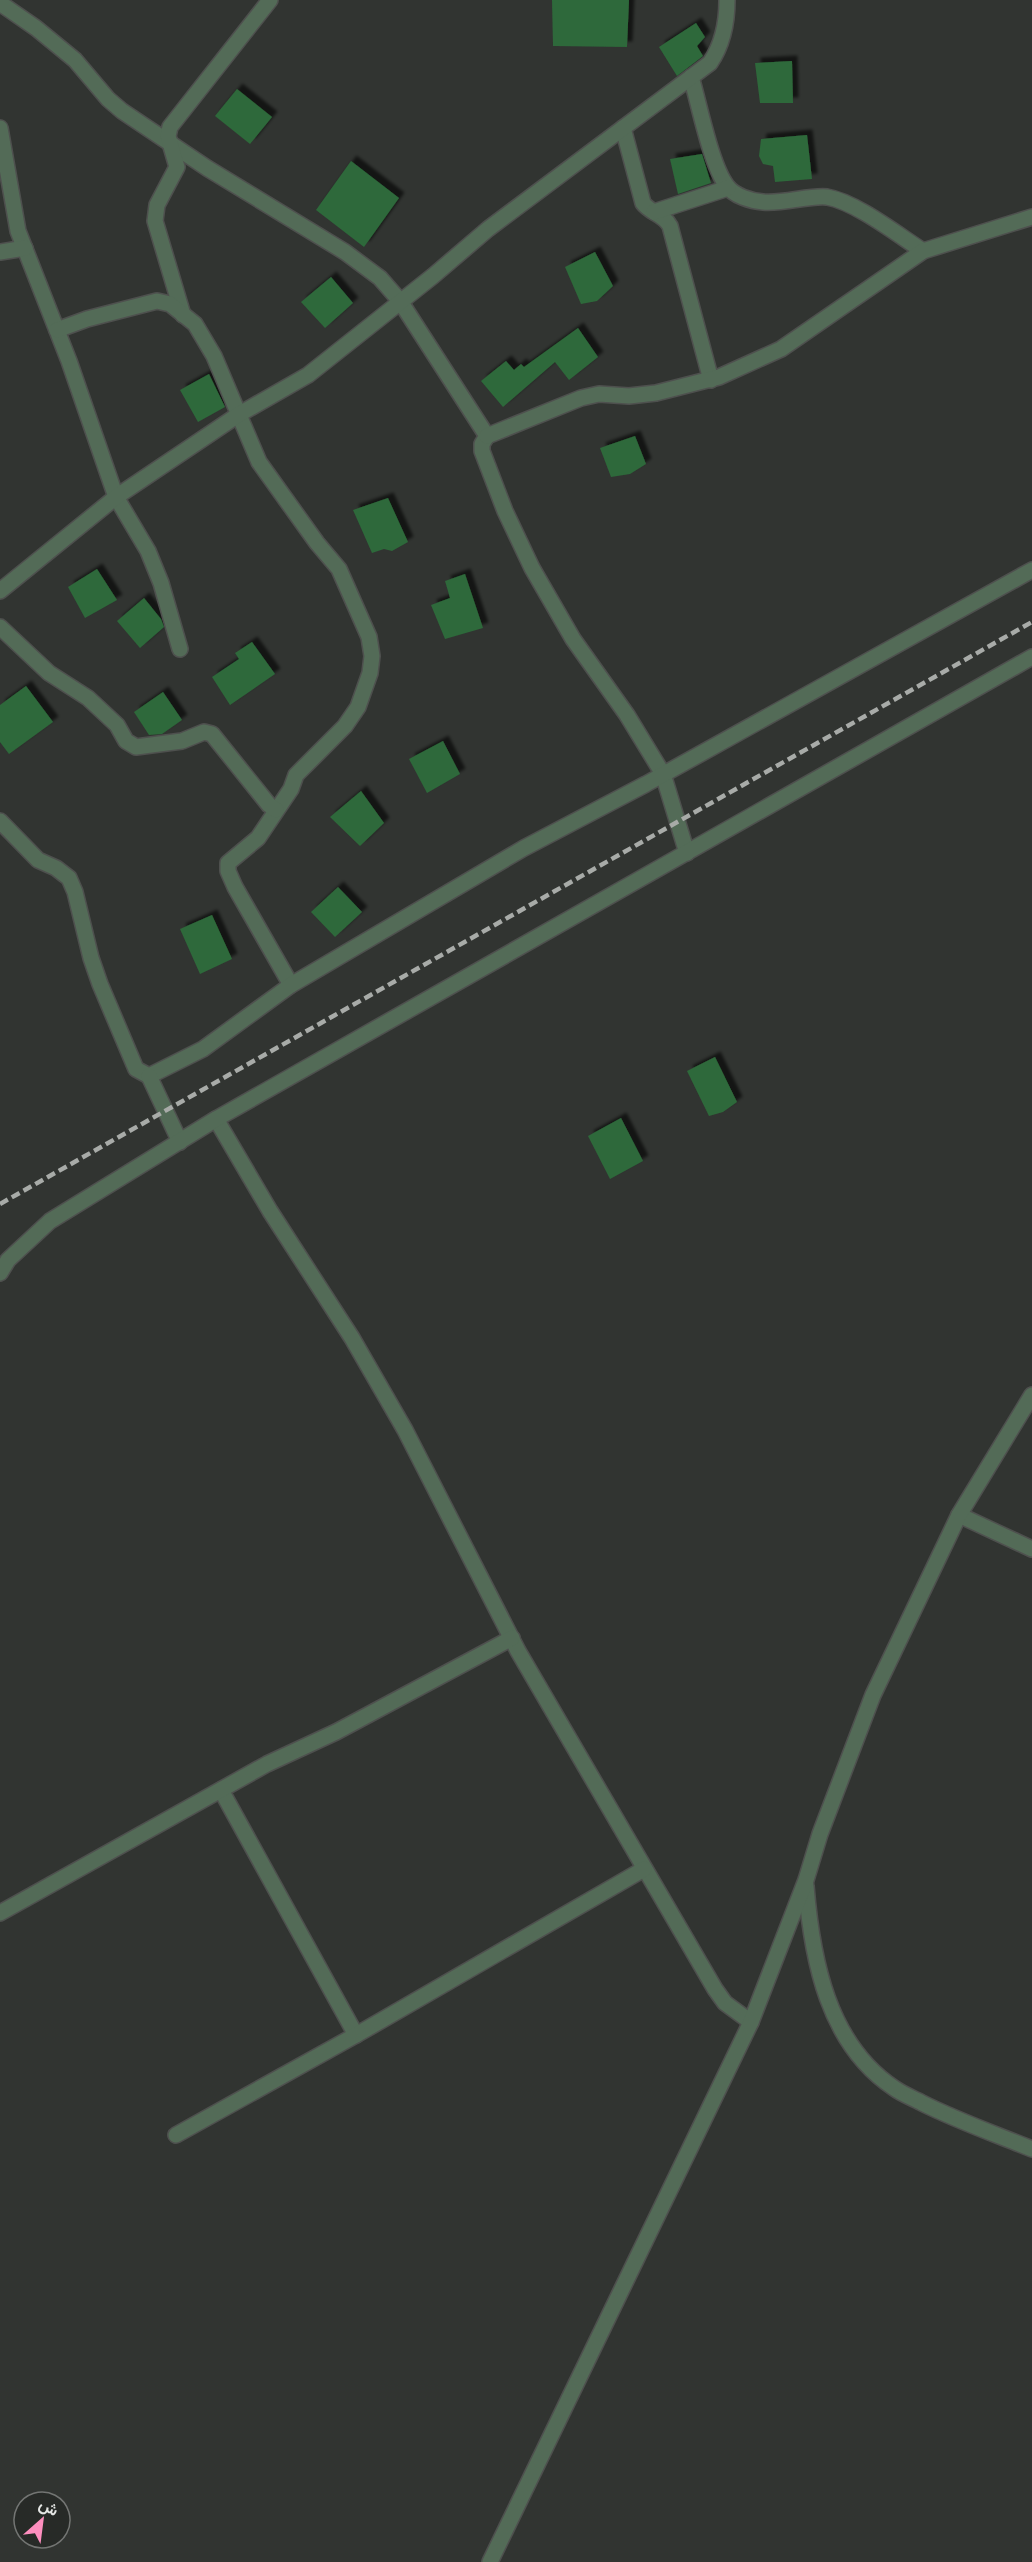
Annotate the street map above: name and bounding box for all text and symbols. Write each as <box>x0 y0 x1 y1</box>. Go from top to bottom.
north arrow <box>12 2490 72 2550</box>
text: ش <box>36 2493 63 2520</box>

